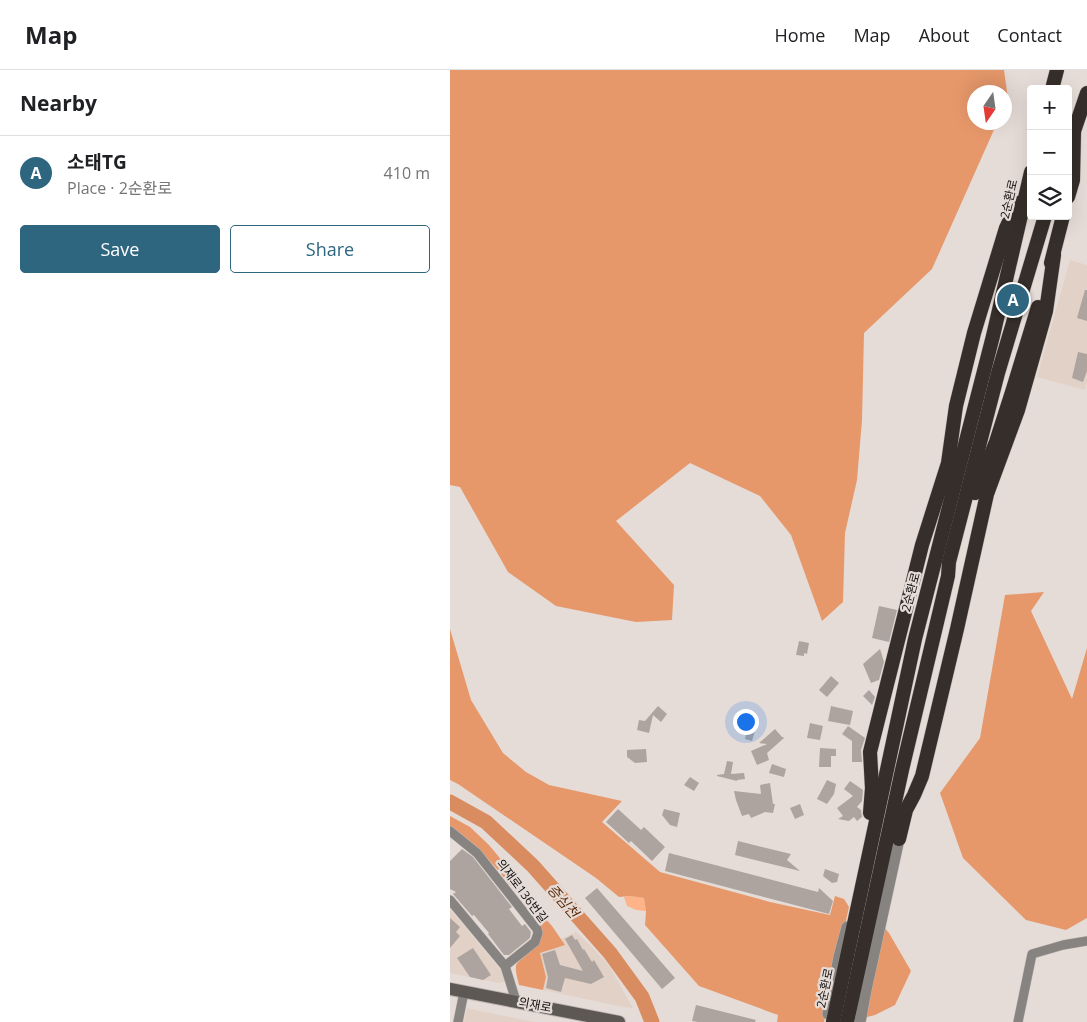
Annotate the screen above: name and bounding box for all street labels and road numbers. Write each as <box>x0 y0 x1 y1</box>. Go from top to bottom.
street label: 2순환로 <box>996 177 1021 220</box>
street label: 2순환로 <box>897 570 924 613</box>
street label: 의재로136번길 <box>493 855 552 926</box>
street label: 2순환로 <box>812 967 837 1009</box>
street label: 의재로 <box>517 993 553 1016</box>

